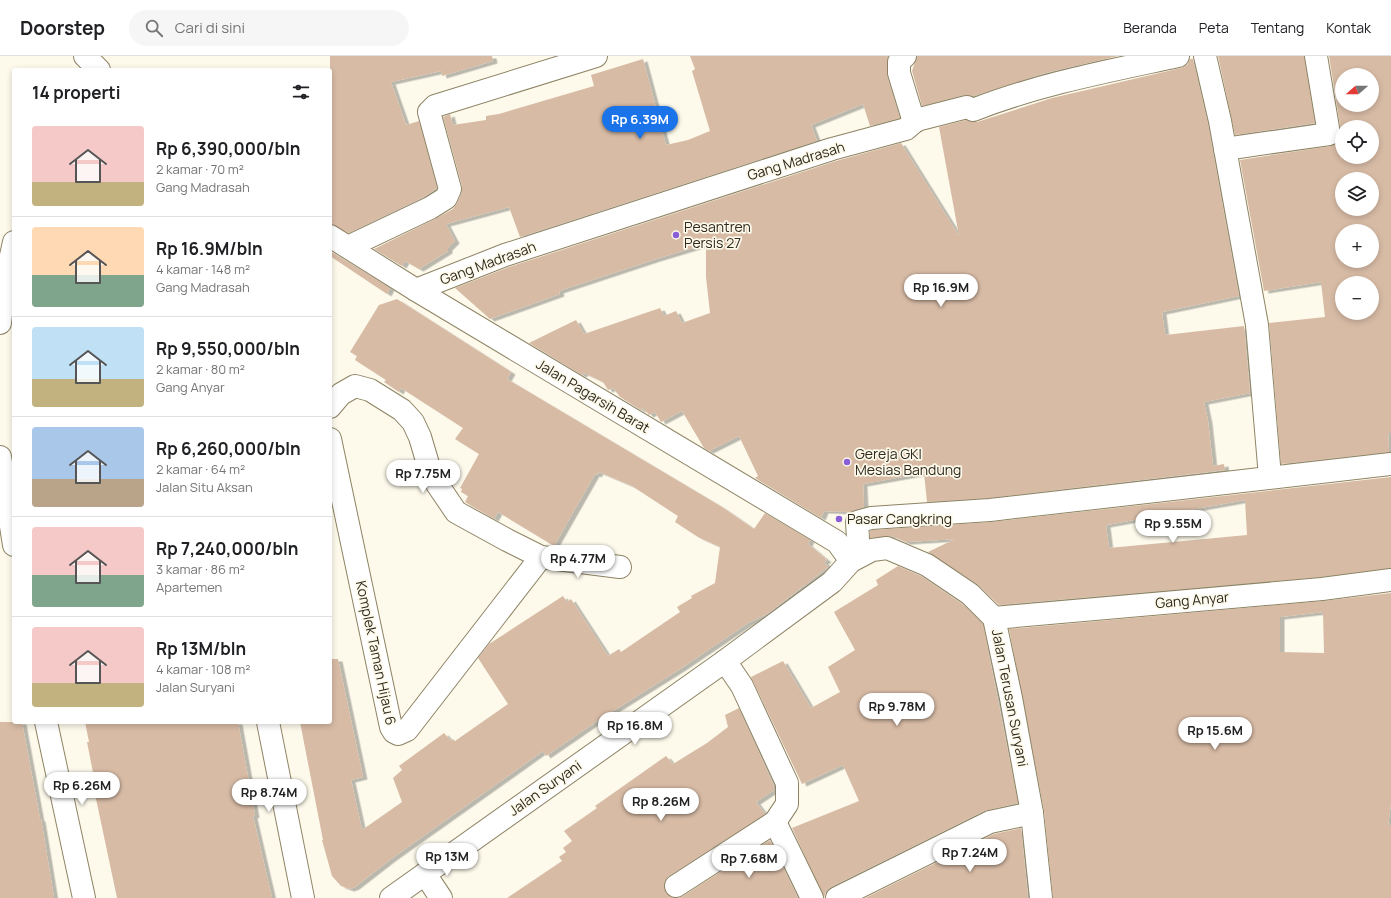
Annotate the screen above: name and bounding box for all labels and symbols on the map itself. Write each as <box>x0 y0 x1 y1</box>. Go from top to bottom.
north arrow <box>1335 68 1379 112</box>
pin: Rp 6.39M <box>599 106 681 140</box>
street label: Gang Madrasah <box>745 137 847 184</box>
place label: Pesantren Persis 27 <box>684 217 751 252</box>
marker: Pesantren Persis 27 <box>671 230 681 240</box>
street label: Gang Madrasah <box>437 236 538 289</box>
pin: Rp 16.9M <box>900 274 982 308</box>
street label: Jalan Pagarsih Barat <box>533 354 654 437</box>
place label: Gereja GKI Mesias Bandung <box>855 444 961 479</box>
marker: Gereja GKI Mesias Bandung <box>842 457 852 467</box>
pin: Rp 7.75M <box>382 460 464 494</box>
place label: Pasar Cangkring <box>847 509 952 528</box>
pin: Rp 9.55M <box>1132 510 1214 544</box>
marker: Pasar Cangkring <box>834 514 844 524</box>
pin: Rp 4.77M <box>537 545 619 579</box>
street label: Komplek Taman Hijau 6 <box>352 579 401 727</box>
street label: Gang Anyar <box>1154 587 1230 612</box>
street label: Jalan Terusan Suryani <box>988 627 1033 768</box>
pin: Rp 9.78M <box>856 693 938 727</box>
pin: Rp 16.8M <box>594 712 676 746</box>
pin: Rp 15.6M <box>1174 717 1256 751</box>
street label: Jalan Suryani <box>505 755 585 820</box>
pin: Rp 6.26M <box>41 772 123 806</box>
pin: Rp 8.74M <box>228 779 310 813</box>
pin: Rp 8.26M <box>620 788 702 822</box>
pin: Rp 7.24M <box>929 839 1011 873</box>
pin: Rp 13M <box>414 843 480 877</box>
pin: Rp 7.68M <box>708 845 790 879</box>

